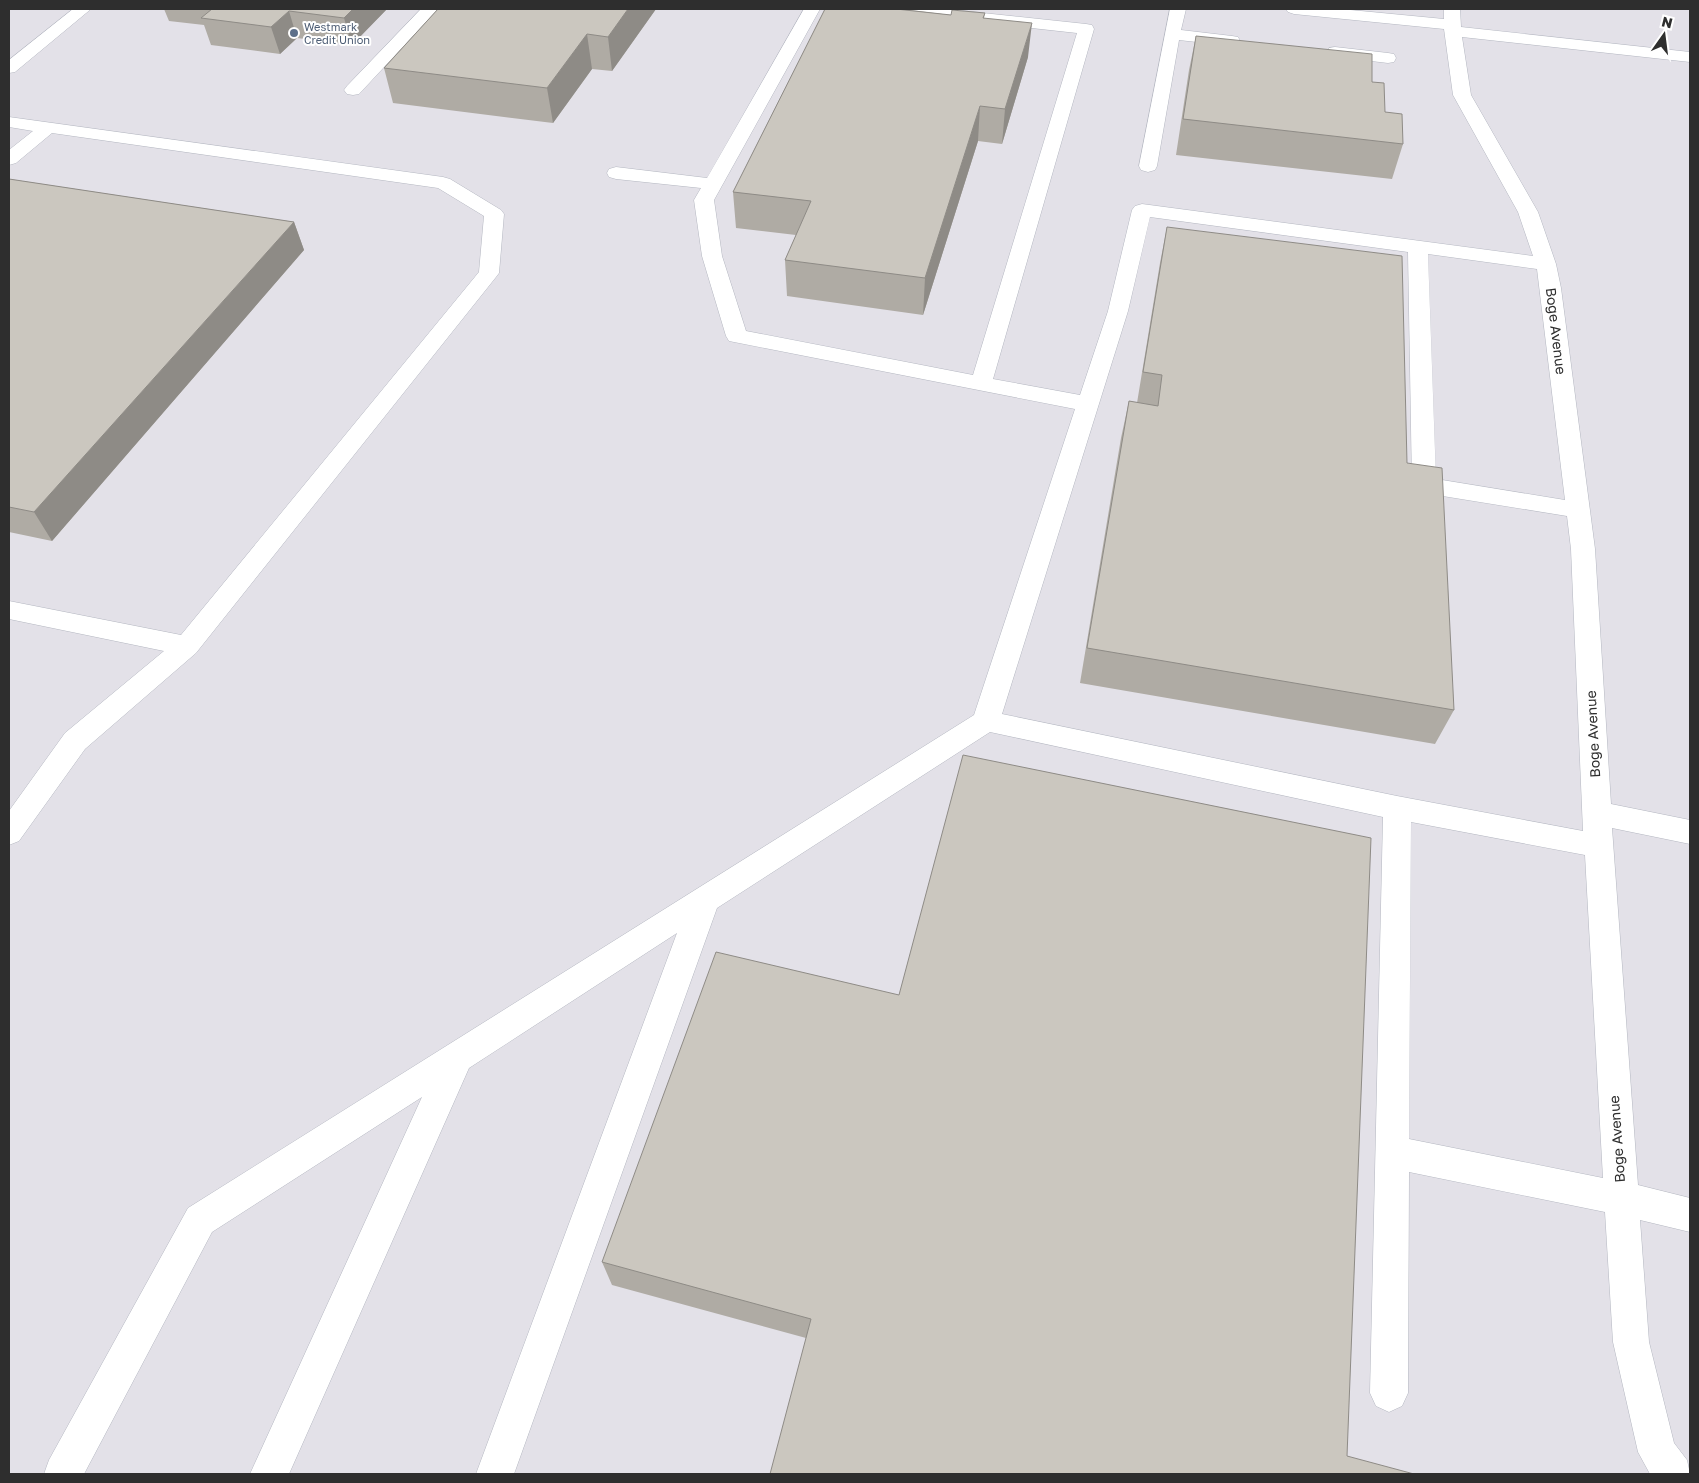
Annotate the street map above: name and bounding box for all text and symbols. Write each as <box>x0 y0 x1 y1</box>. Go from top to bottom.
north arrow <box>1639 10 1689 60</box>
text: N <box>1660 12 1674 31</box>
place label: Westmark Credit Union <box>304 20 370 46</box>
marker: Westmark Credit Union <box>288 27 300 39</box>
street label: Boge Avenue <box>1543 287 1570 375</box>
street label: Boge Avenue <box>1582 690 1603 778</box>
street label: Boge Avenue <box>1605 1095 1628 1183</box>

